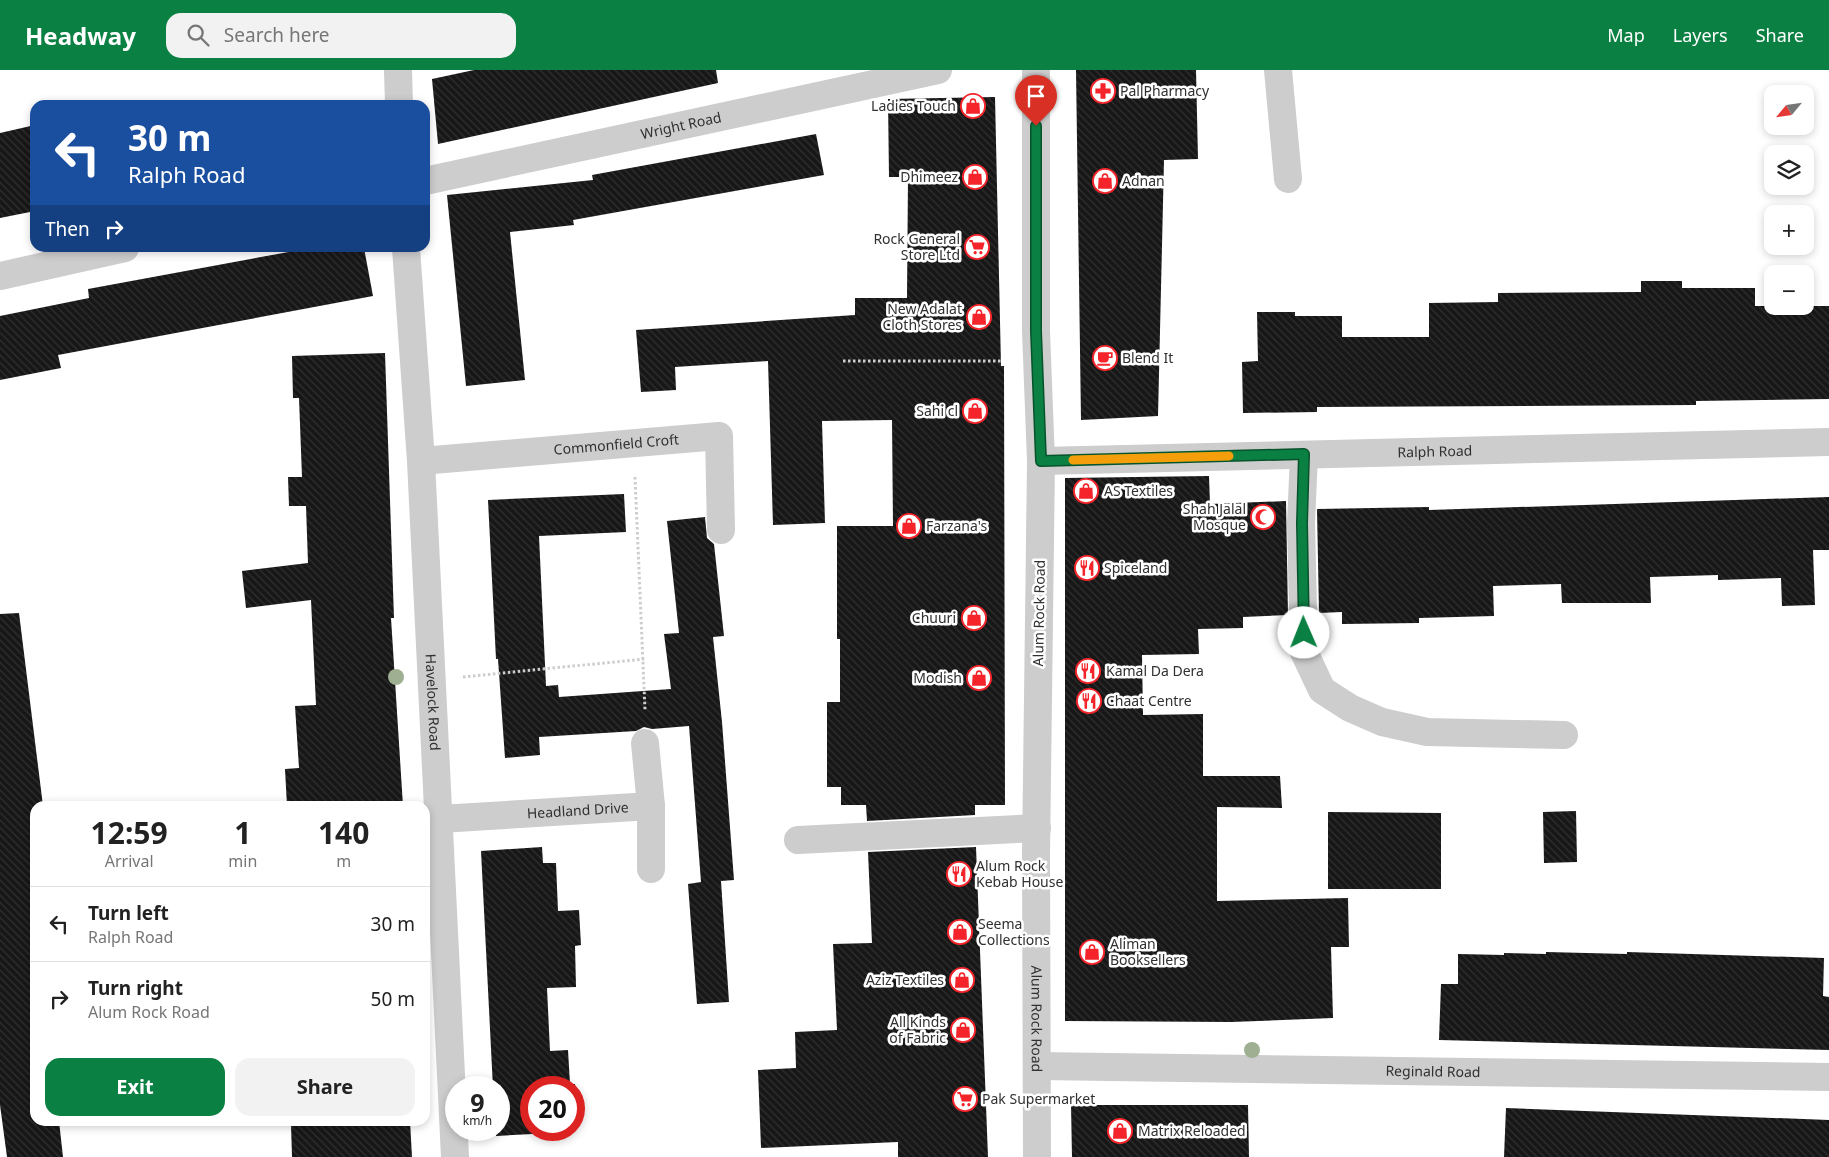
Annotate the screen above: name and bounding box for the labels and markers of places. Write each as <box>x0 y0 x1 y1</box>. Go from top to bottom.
pin <box>1015 75 1057 126</box>
pharmacy icon: Pal Pharmacy <box>1090 78 1116 104</box>
place label: Pal Pharmacy <box>1120 81 1210 100</box>
shop icon: Ladies Touch <box>960 93 986 119</box>
place label: Ladies Touch <box>871 96 956 115</box>
shop icon: Dhimeez <box>962 164 988 190</box>
place label: Dhimeez <box>900 167 958 186</box>
shop icon: Adnan <box>1092 168 1118 194</box>
place label: Adnan <box>1122 171 1165 190</box>
place label: Rock General Store Ltd <box>873 229 960 264</box>
supermarket icon: Rock General Store Ltd <box>964 234 990 260</box>
place label: New Adalat Cloth Stores <box>882 299 962 334</box>
shop icon: New Adalat Cloth Stores <box>966 304 992 330</box>
cafe icon: Blend It <box>1092 345 1118 371</box>
place label: Blend It <box>1122 348 1173 367</box>
shop icon: Sahi cl <box>962 398 988 424</box>
place label: Sahi cl <box>916 401 958 420</box>
shop icon: AS Textiles <box>1073 478 1099 504</box>
place label: AS Textiles <box>1104 481 1173 500</box>
place label: Shah Jalal Mosque <box>1183 499 1246 534</box>
mosque icon: Shah Jalal Mosque <box>1250 504 1276 530</box>
shop icon: Farzana's <box>896 513 922 539</box>
place label: Farzana's <box>926 516 987 535</box>
restaurant icon: Spiceland <box>1074 555 1100 581</box>
place label: Spiceland <box>1104 558 1167 577</box>
shop icon: Chuuri <box>961 605 987 631</box>
place label: Chuuri <box>912 608 956 627</box>
restaurant icon: Kamal Da Dera <box>1075 658 1101 684</box>
place label: Kamal Da Dera <box>1106 661 1204 680</box>
shop icon: Modish <box>966 665 992 691</box>
place label: Modish <box>913 668 962 687</box>
restaurant icon: Chaat Centre <box>1076 688 1102 714</box>
place label: Chaat Centre <box>1106 691 1192 710</box>
place label: Alum Rock Kebab House <box>976 856 1063 891</box>
restaurant icon: Alum Rock Kebab House <box>946 861 972 887</box>
place label: Seema Collections <box>978 914 1050 949</box>
shop icon: Seema Collections <box>947 919 973 945</box>
place label: Aliman Booksellers <box>1110 934 1186 969</box>
shop icon: Aliman Booksellers <box>1079 939 1105 965</box>
shop icon: Aziz Textiles <box>949 967 975 993</box>
place label: Aziz Textiles <box>866 970 944 989</box>
place label: All Kinds of Fabric <box>889 1012 946 1047</box>
shop icon: All Kinds of Fabric <box>950 1017 976 1043</box>
supermarket icon: Pak Supermarket <box>952 1086 978 1112</box>
place label: Pak Supermarket <box>982 1089 1095 1108</box>
shop icon: Matrix Reloaded <box>1107 1118 1133 1144</box>
place label: Matrix Reloaded <box>1138 1121 1246 1140</box>

